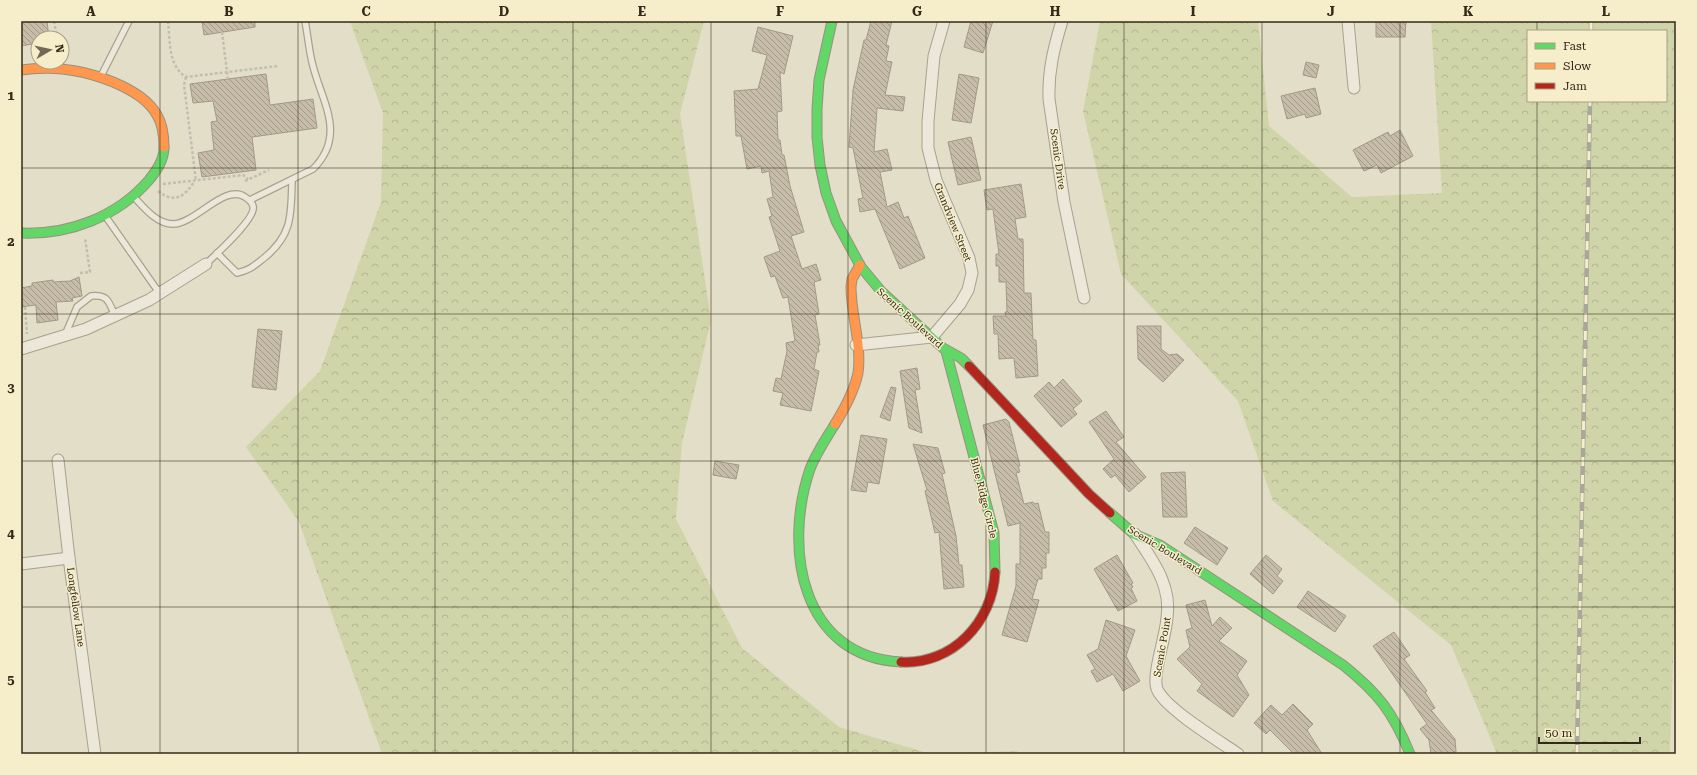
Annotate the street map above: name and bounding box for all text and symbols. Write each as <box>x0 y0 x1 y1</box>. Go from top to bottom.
text: A <box>86 4 96 19</box>
text: B <box>224 4 234 19</box>
text: C <box>361 4 371 19</box>
text: D <box>499 4 509 19</box>
text: E <box>638 4 646 19</box>
text: F <box>776 4 784 19</box>
text: G <box>912 4 922 19</box>
text: H <box>1050 4 1061 19</box>
text: I <box>1190 4 1196 19</box>
text: J <box>1327 4 1335 19</box>
text: K <box>1463 4 1474 19</box>
text: L <box>1602 4 1610 19</box>
north arrow <box>30 30 70 70</box>
legend <box>1527 30 1667 102</box>
text: Fast <box>1563 39 1587 53</box>
text: N <box>52 43 67 54</box>
text: Slow <box>1563 59 1591 73</box>
text: Jam <box>1563 79 1587 93</box>
text: 1 <box>7 88 15 103</box>
street label: Scenic Drive <box>1048 128 1068 191</box>
street label: Grandview Street <box>932 181 974 263</box>
text: 2 <box>7 234 15 249</box>
street label: Scenic Boulevard <box>875 286 945 351</box>
text: 3 <box>7 380 15 395</box>
street label: Blue Ridge Circle <box>969 457 999 540</box>
street label: Scenic Boulevard <box>1126 524 1204 577</box>
text: 4 <box>7 526 15 541</box>
street label: Longfellow Lane <box>65 566 87 648</box>
street label: Scenic Point <box>1151 616 1173 678</box>
text: 5 <box>7 672 15 687</box>
scale bar <box>1539 719 1640 745</box>
text: 50 m <box>1545 726 1572 740</box>

